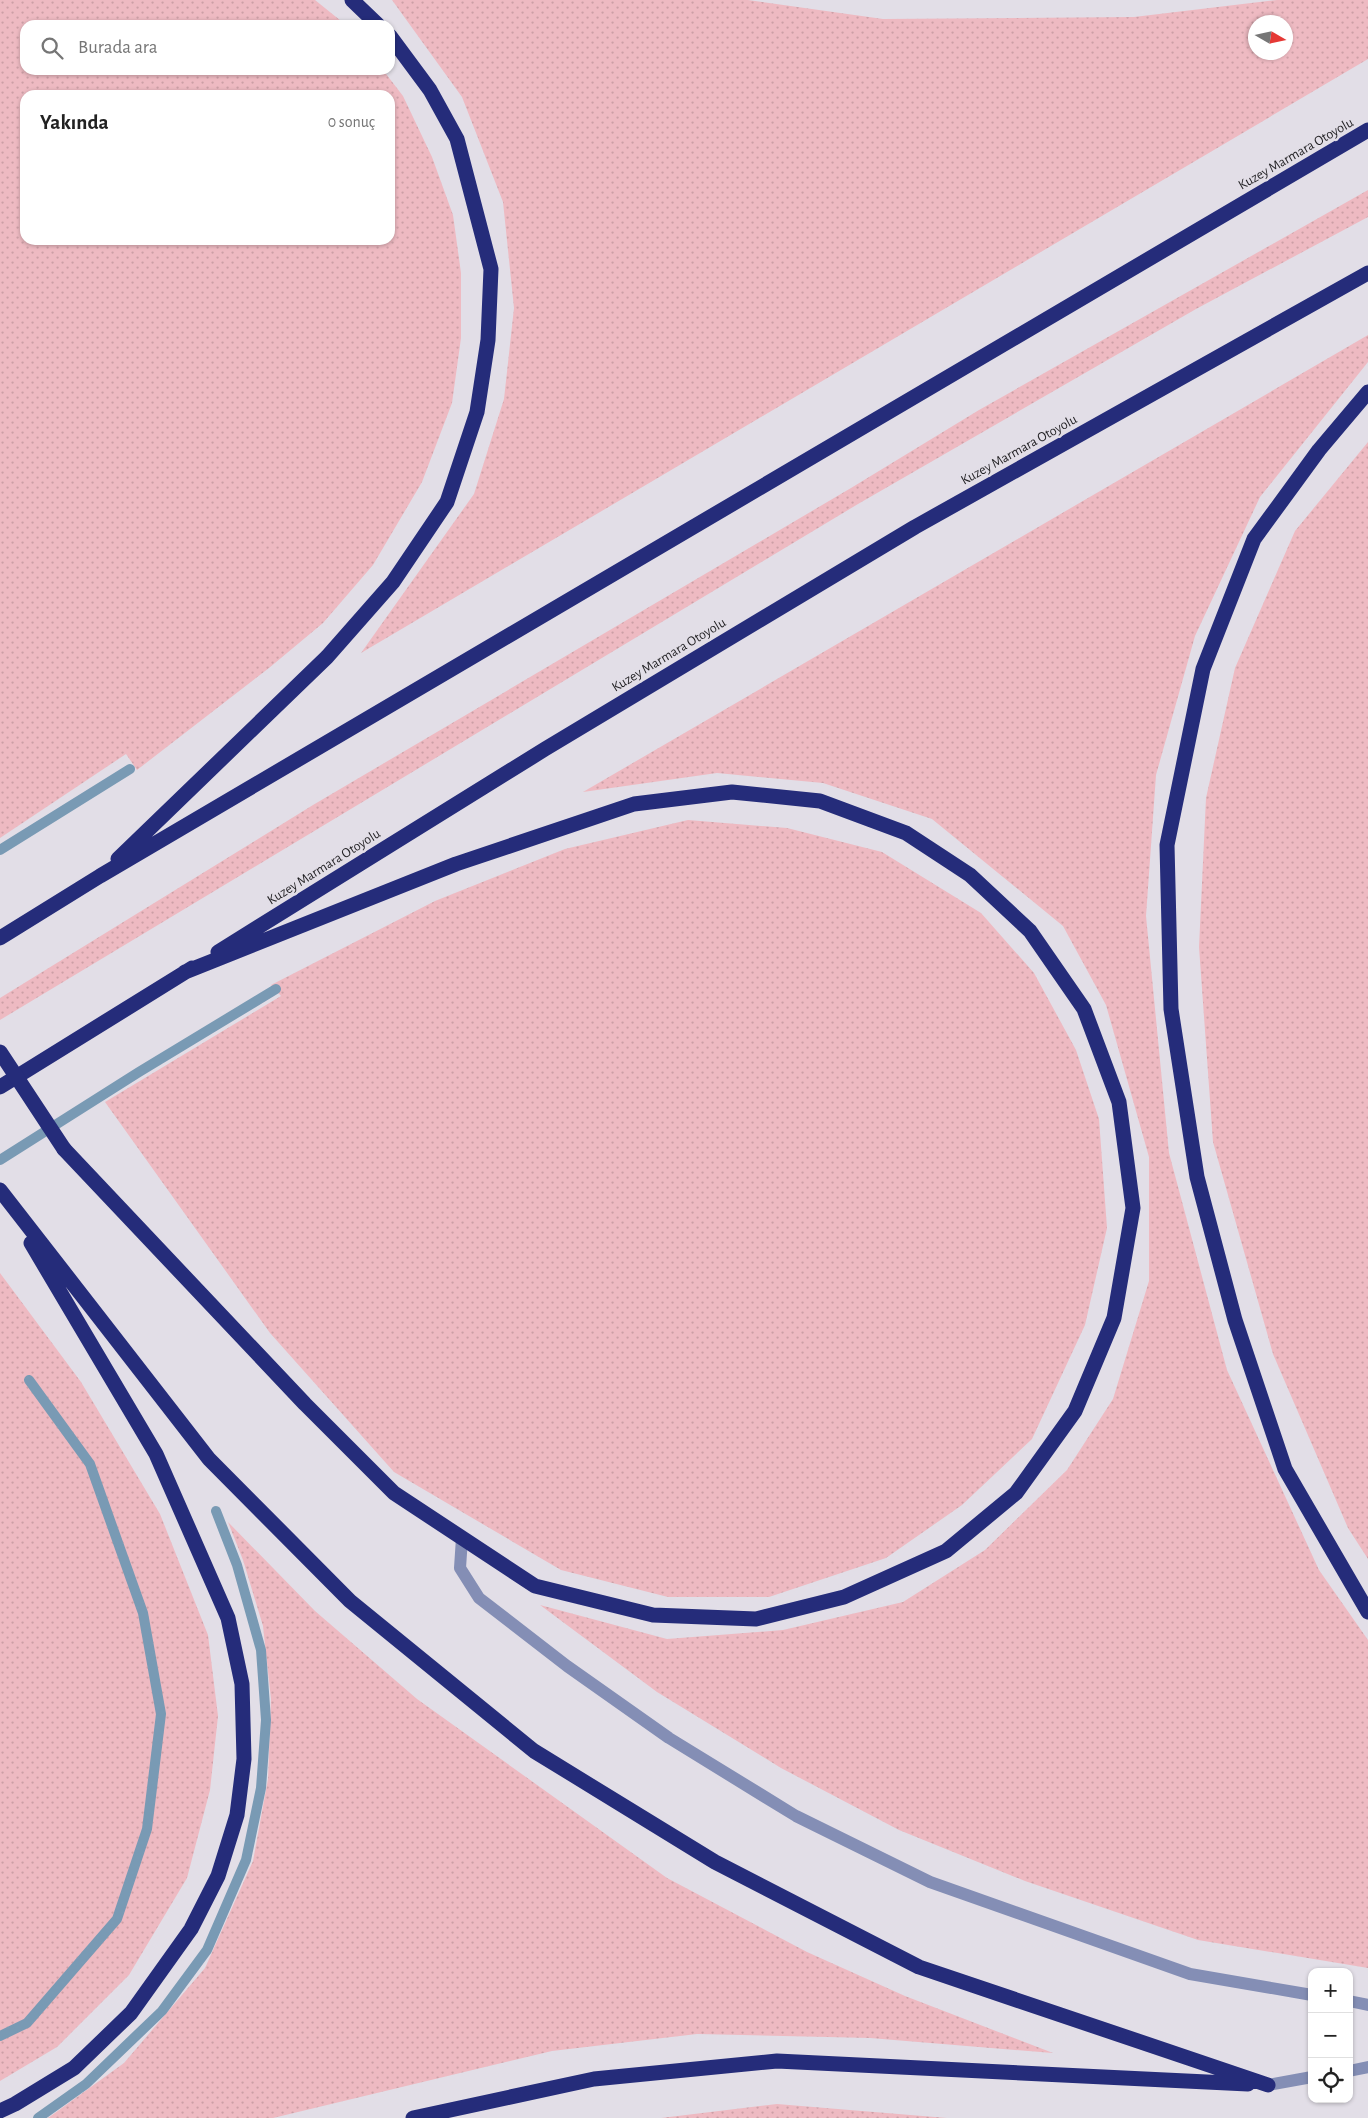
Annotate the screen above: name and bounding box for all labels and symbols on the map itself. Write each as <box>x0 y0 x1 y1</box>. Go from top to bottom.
north arrow <box>1248 15 1293 60</box>
street label: Kuzey Marmara Otoyolu <box>1236 115 1356 193</box>
street label: Kuzey Marmara Otoyolu <box>959 412 1079 488</box>
street label: Kuzey Marmara Otoyolu <box>609 615 729 695</box>
street label: Kuzey Marmara Otoyolu <box>265 827 383 907</box>

